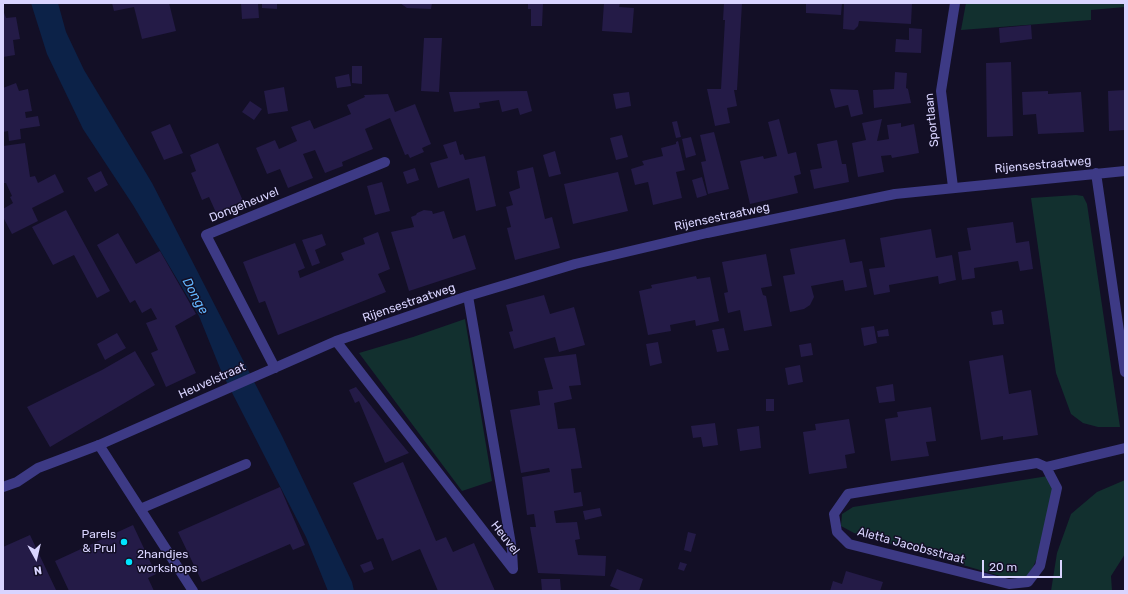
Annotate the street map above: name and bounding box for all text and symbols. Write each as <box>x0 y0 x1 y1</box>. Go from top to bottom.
street label: Sportlaan <box>922 92 942 148</box>
street label: Rijensestraatweg <box>994 154 1092 176</box>
street label: Dongeheuvel <box>207 185 281 225</box>
street label: Rijensestraatweg <box>673 200 771 234</box>
water label: Donge <box>179 275 211 317</box>
street label: Rijensestraatweg <box>361 280 457 326</box>
street label: Heuvelstraat <box>176 360 248 402</box>
street label: Heuvel <box>487 518 523 558</box>
street label: Aletta Jacobsstraat <box>856 525 966 567</box>
place label: Parels & Prul <box>82 528 116 556</box>
marker: Parels & Prul <box>119 537 129 547</box>
north arrow <box>16 538 56 578</box>
place label: 2handjes workshops <box>137 548 198 576</box>
scale bar <box>984 552 1064 578</box>
marker: 2handjes workshops <box>124 557 134 567</box>
text: 20 m <box>989 560 1017 574</box>
text: N <box>33 563 43 577</box>

